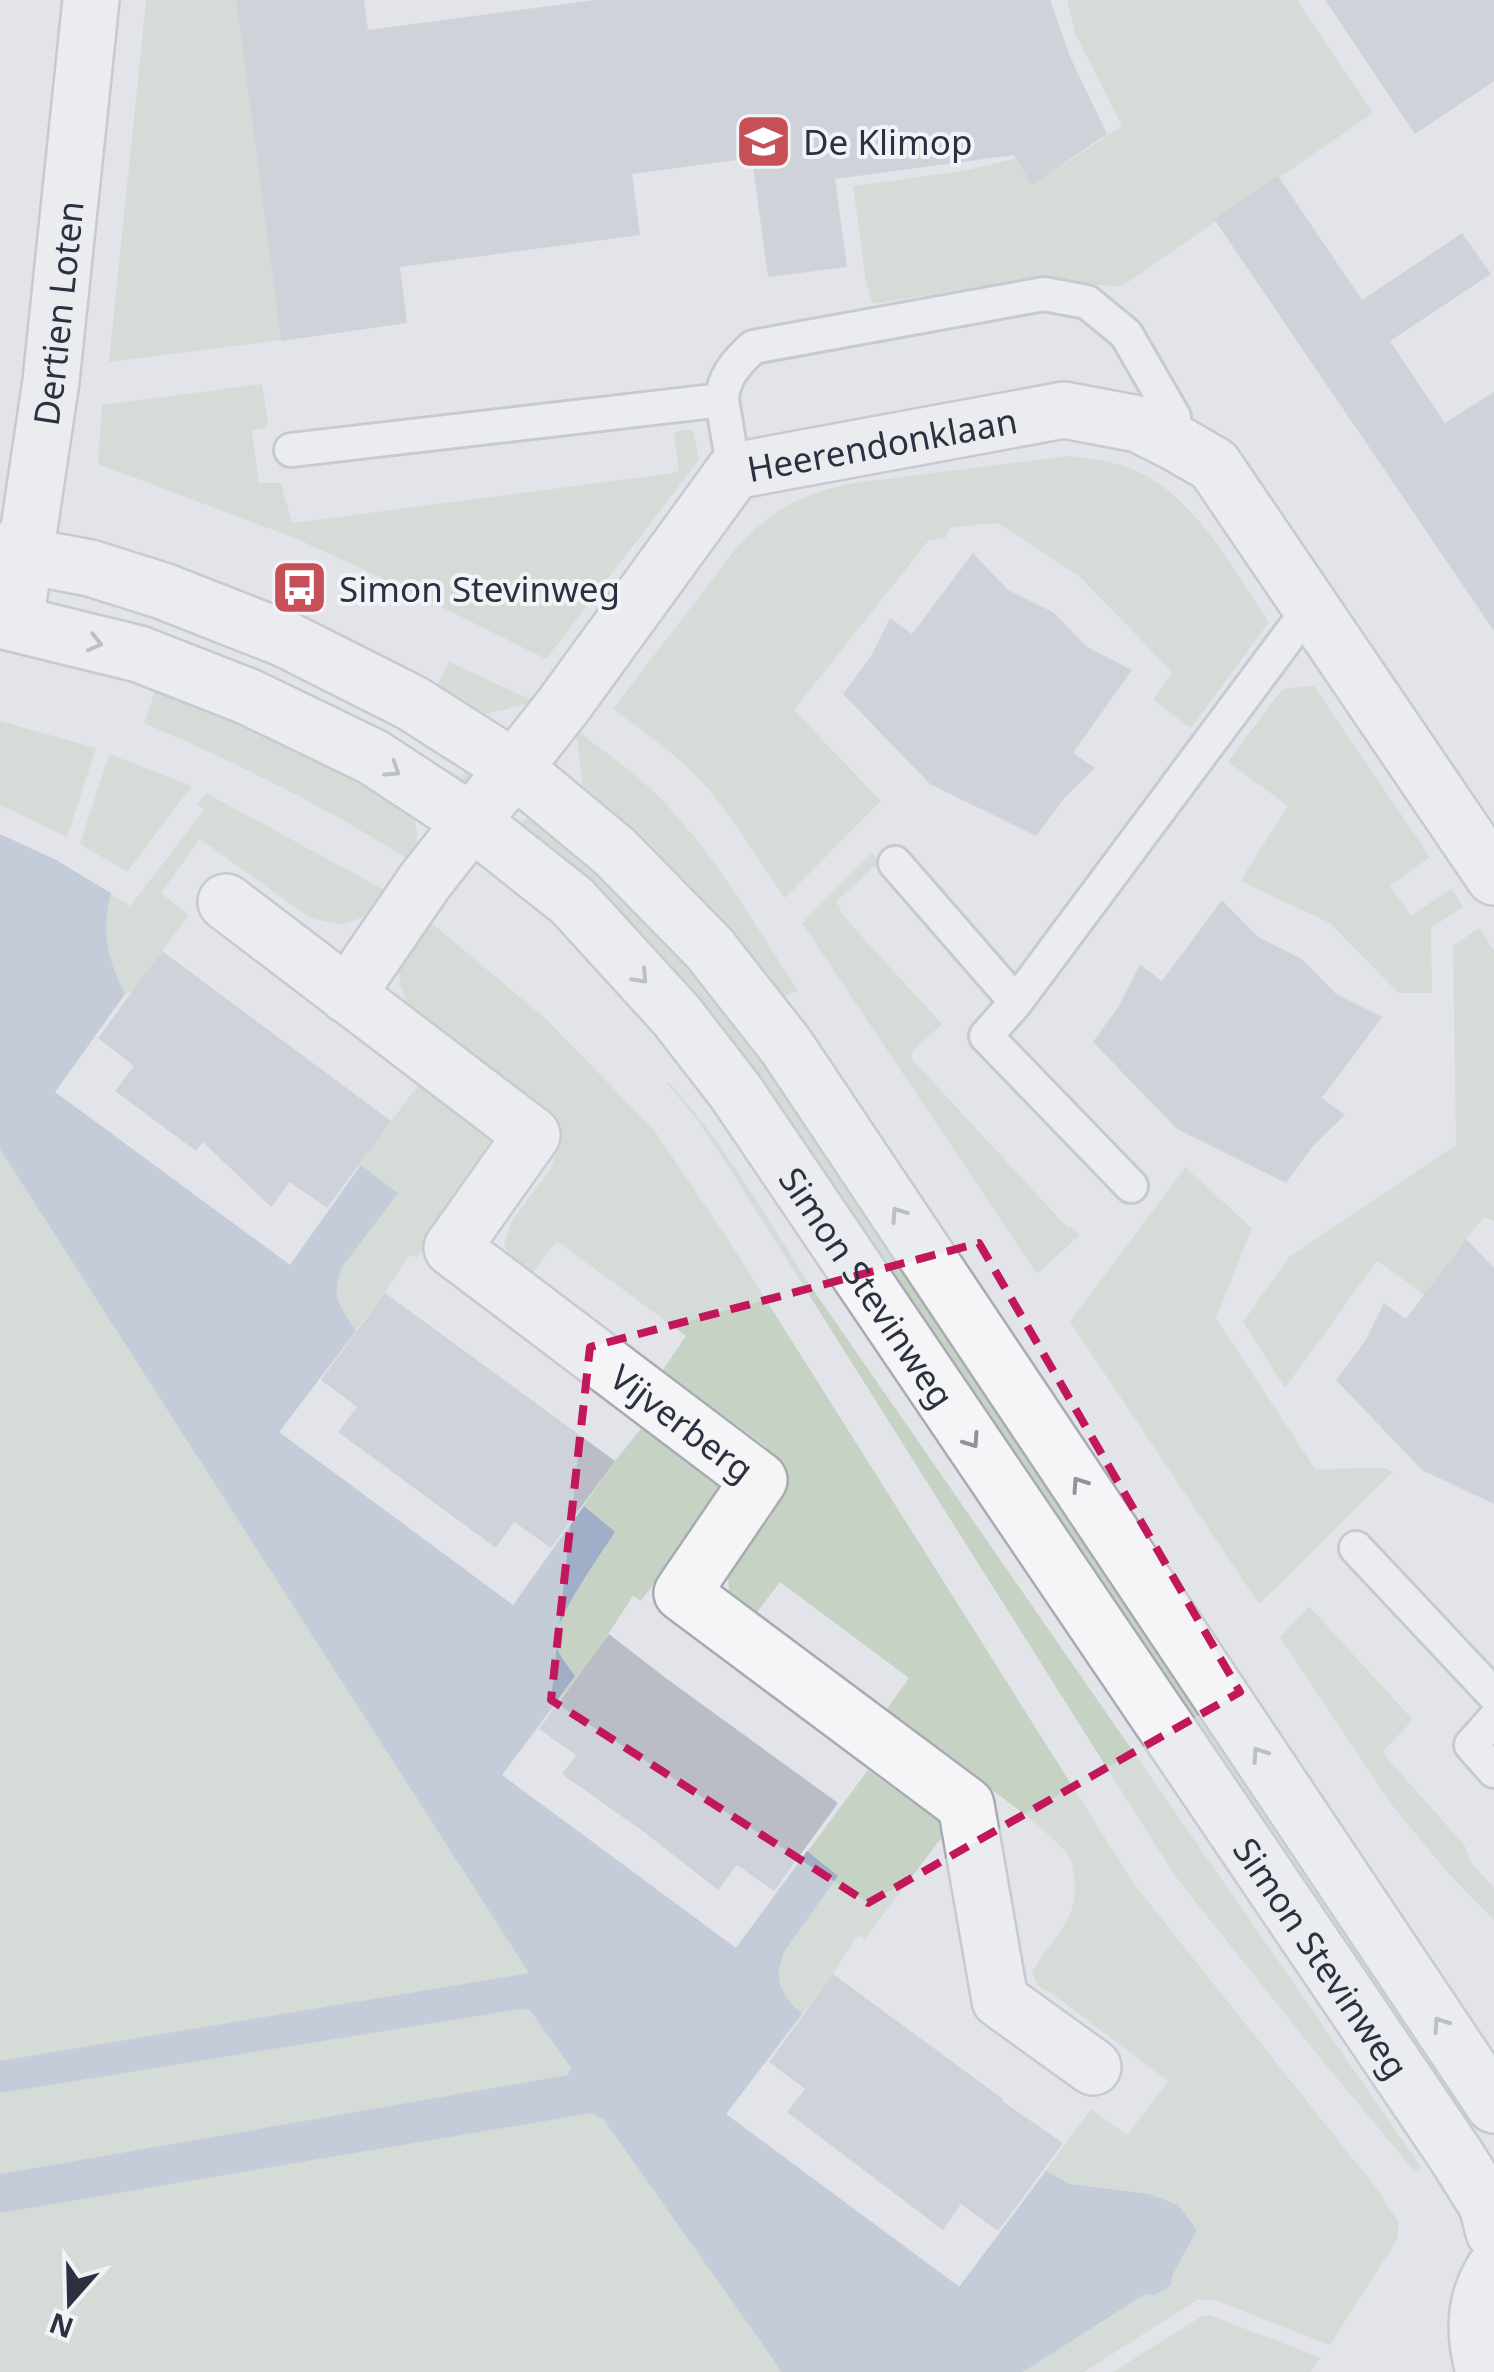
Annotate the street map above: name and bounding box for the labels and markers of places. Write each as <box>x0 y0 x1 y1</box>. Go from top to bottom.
school or university icon: De Klimop <box>734 111 794 171</box>
place label: De Klimop <box>803 118 973 165</box>
bus stop icon: Simon Stevinweg <box>270 558 330 618</box>
place label: Simon Stevinweg <box>339 565 620 612</box>

